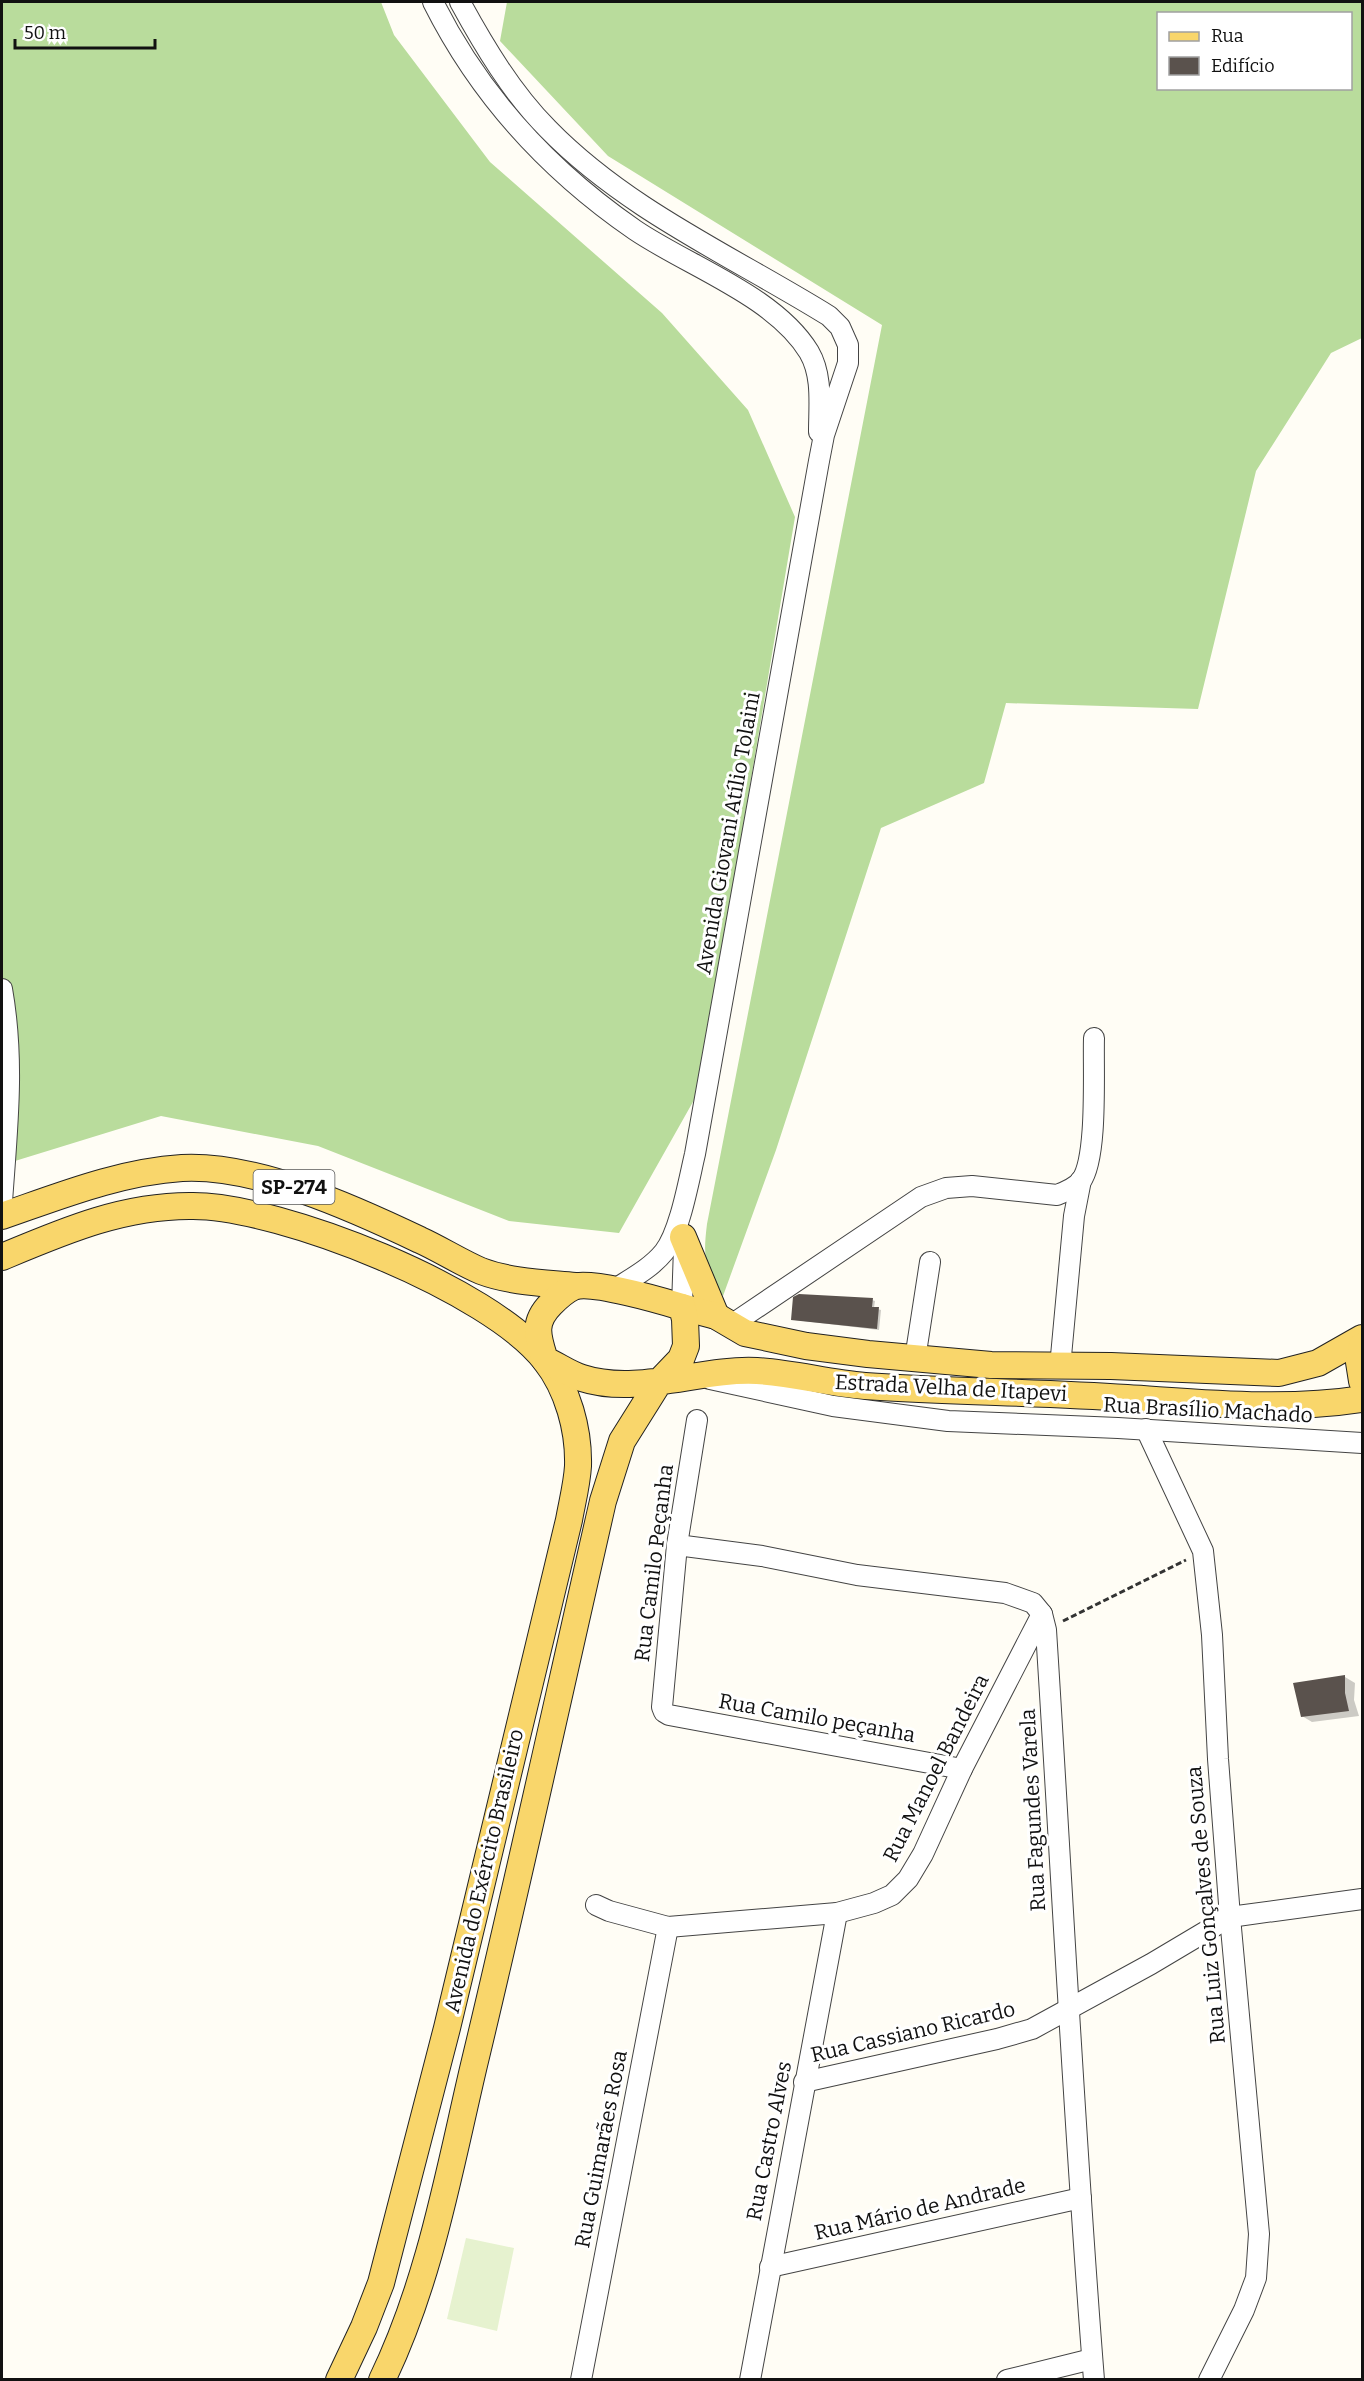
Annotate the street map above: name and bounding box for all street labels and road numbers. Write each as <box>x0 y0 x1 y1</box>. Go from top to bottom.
street label: Avenida Giovani Atílio Tolaini <box>690 690 766 976</box>
road number: SP-274 <box>254 1170 334 1204</box>
street label: Estrada Velha de Itapevi <box>834 1369 1068 1407</box>
street label: Rua Brasílio Machado <box>1103 1392 1313 1428</box>
street label: Rua Camilo Peçanha <box>629 1462 679 1663</box>
street label: Rua Manoel Bandeira <box>877 1669 995 1866</box>
street label: Rua Camilo peçanha <box>717 1688 918 1748</box>
street label: Rua Fagundes Varela <box>1015 1708 1051 1912</box>
street label: Avenida do Exército Brasileiro <box>439 1727 529 2015</box>
street label: Rua Luiz Gonçalves de Souza <box>1181 1765 1231 2045</box>
street label: Rua Cassiano Ricardo <box>808 1996 1018 2068</box>
street label: Rua Guimarães Rosa <box>569 2047 633 2250</box>
street label: Rua Castro Alves <box>741 2059 797 2223</box>
street label: Rua Mário de Andrade <box>812 2172 1028 2246</box>

